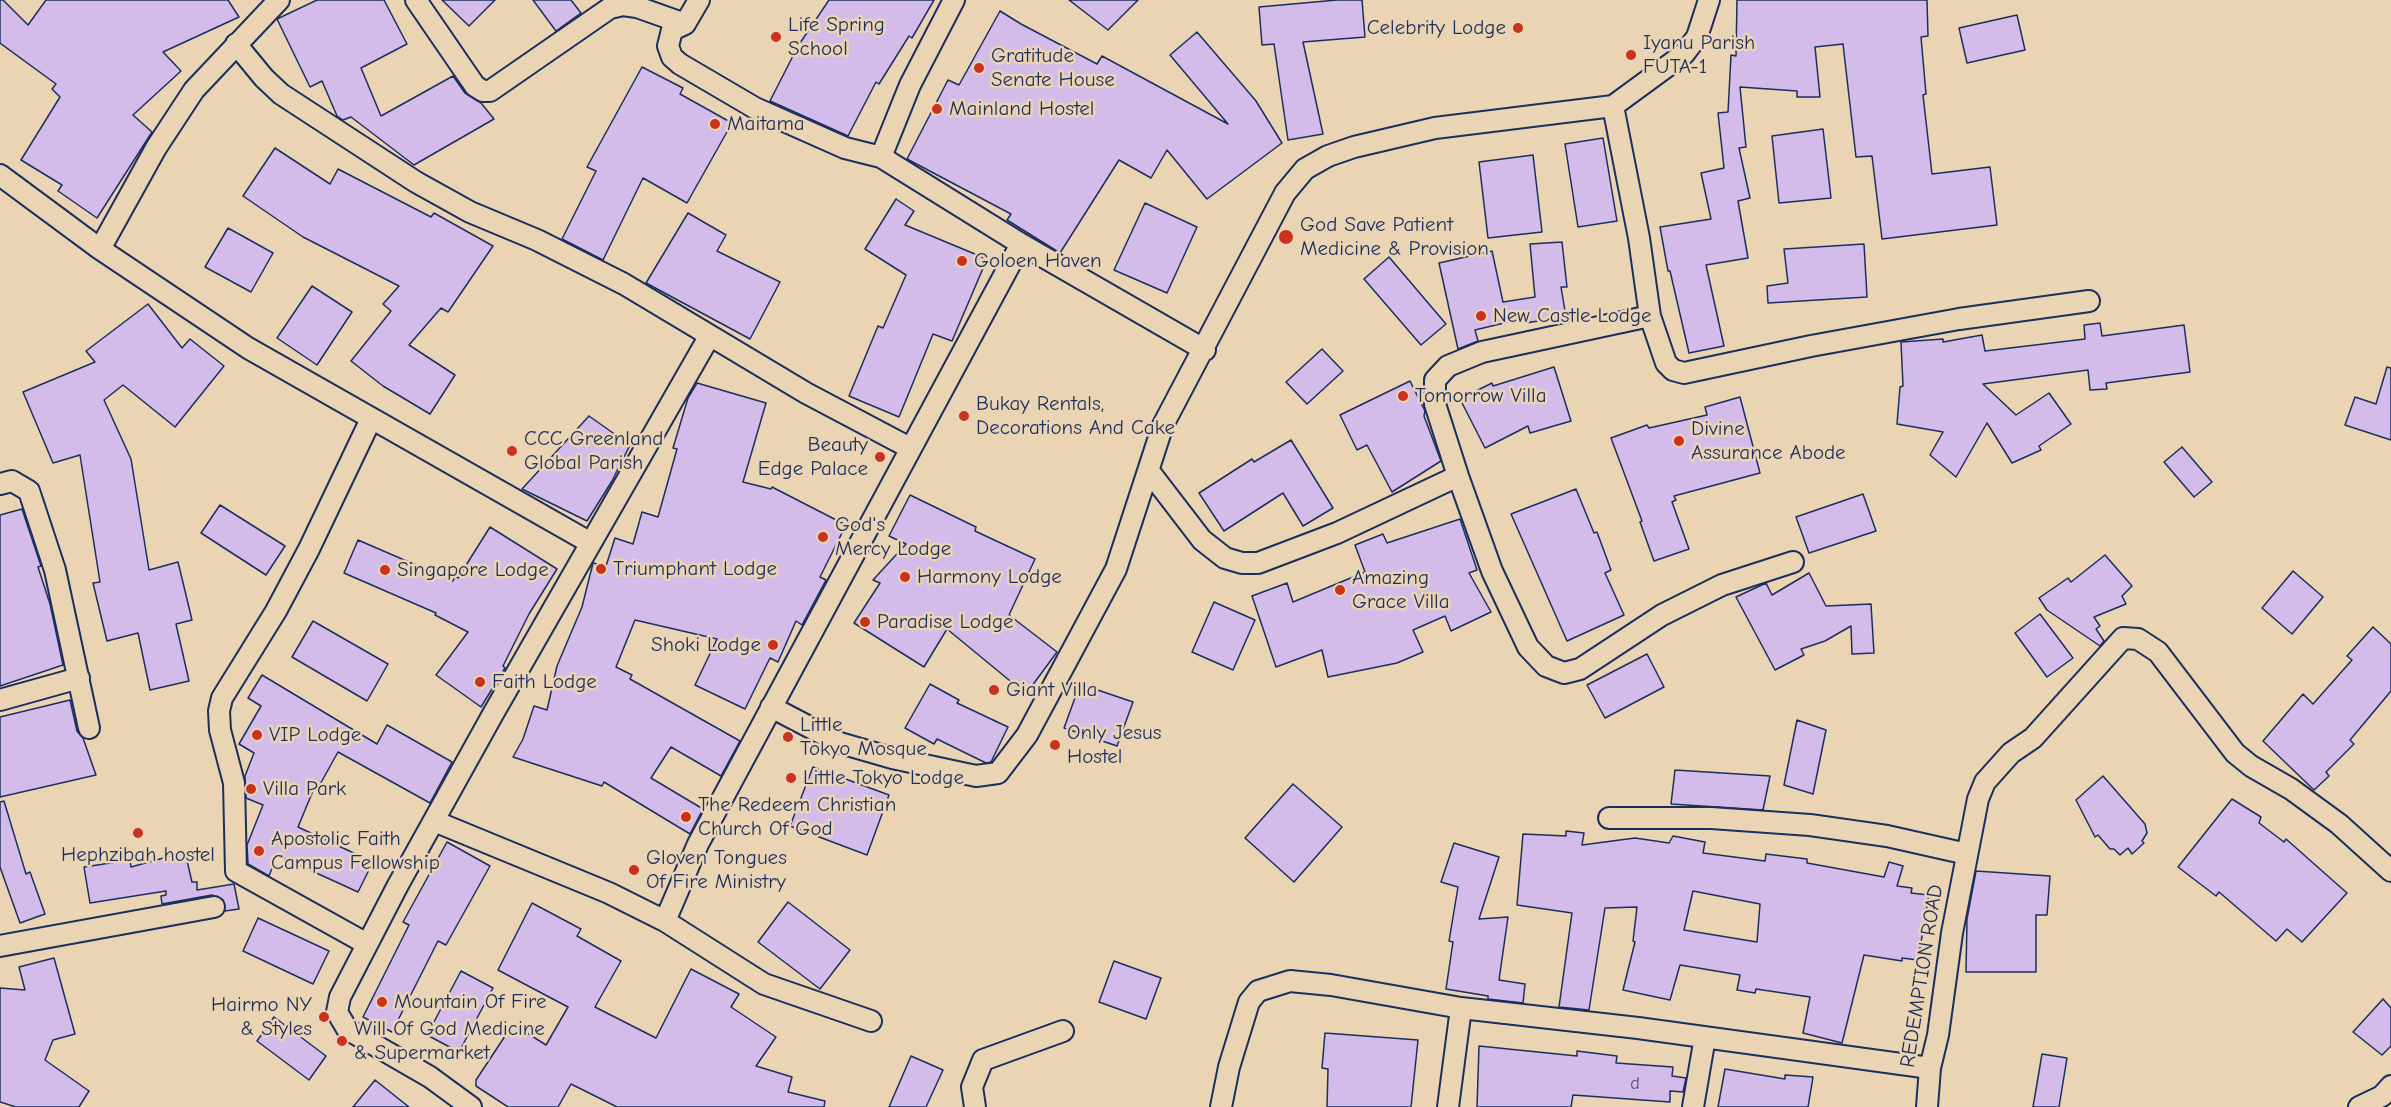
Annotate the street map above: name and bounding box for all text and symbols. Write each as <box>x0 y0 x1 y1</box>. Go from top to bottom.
place label: Life Spring School <box>788 12 885 62</box>
place label: Celebrity Lodge <box>1367 15 1506 41</box>
marker: Celebrity Lodge <box>1511 21 1525 35</box>
marker: Life Spring School <box>769 30 783 44</box>
place label: Iyanu Parish FUTA-1 <box>1643 30 1755 80</box>
place label: Gratitude Senate House <box>991 43 1115 93</box>
marker: Iyanu Parish FUTA-1 <box>1624 48 1638 62</box>
marker: Gratitude Senate House <box>972 61 986 75</box>
place label: Mainland Hostel <box>949 96 1094 122</box>
marker: Mainland Hostel <box>930 102 944 116</box>
place label: Maitama <box>727 111 805 137</box>
marker: Maitama <box>708 117 722 131</box>
place label: God Save Patient Medicine & Provision <box>1300 212 1489 262</box>
marker: God Save Patient Medicine & Provision <box>1277 228 1295 246</box>
place label: Goloen Haven <box>974 248 1102 274</box>
marker: Goloen Haven <box>955 254 969 268</box>
place label: New Castle Lodge <box>1493 303 1652 329</box>
marker: New Castle Lodge <box>1474 309 1488 323</box>
place label: Tomorrow Villa <box>1415 383 1546 409</box>
marker: Tomorrow Villa <box>1396 389 1410 403</box>
place label: Bukay Rentals, Decorations And Cake <box>976 391 1175 441</box>
marker: Bukay Rentals, Decorations And Cake <box>957 409 971 423</box>
place label: Divine Assurance Abode <box>1691 416 1846 466</box>
place label: CCC Greenland Global Parish <box>524 426 664 476</box>
place label: Beauty Edge Palace <box>758 432 868 482</box>
marker: Divine Assurance Abode <box>1672 434 1686 448</box>
marker: CCC Greenland Global Parish <box>505 444 519 458</box>
marker: Beauty Edge Palace <box>873 450 887 464</box>
place label: God's Mercy Lodge <box>835 512 951 562</box>
marker: God's Mercy Lodge <box>816 530 830 544</box>
place label: Triumphant Lodge <box>613 556 777 582</box>
place label: Singapore Lodge <box>397 557 549 583</box>
marker: Triumphant Lodge <box>594 562 608 576</box>
marker: Singapore Lodge <box>378 563 392 577</box>
place label: Harmony Lodge <box>917 564 1062 590</box>
place label: Amazing Grace Villa <box>1352 565 1450 615</box>
marker: Harmony Lodge <box>898 570 912 584</box>
marker: Amazing Grace Villa <box>1333 583 1347 597</box>
place label: Paradise Lodge <box>877 609 1014 635</box>
marker: Paradise Lodge <box>858 615 872 629</box>
place label: Shoki Lodge <box>651 632 761 658</box>
marker: Shoki Lodge <box>766 638 780 652</box>
place label: Faith Lodge <box>492 669 597 695</box>
marker: Faith Lodge <box>473 675 487 689</box>
place label: Giant Villa <box>1006 677 1097 703</box>
marker: Giant Villa <box>987 683 1001 697</box>
place label: Little Tokyo Mosque <box>800 712 927 762</box>
place label: Only Jesus Hostel <box>1067 720 1161 770</box>
place label: VIP Lodge <box>269 722 361 748</box>
marker: VIP Lodge <box>250 728 264 742</box>
marker: Little Tokyo Mosque <box>781 730 795 744</box>
marker: Only Jesus Hostel <box>1048 738 1062 752</box>
place label: Little Tokyo Lodge <box>803 765 964 791</box>
marker: Little Tokyo Lodge <box>784 771 798 785</box>
place label: Villa Park <box>263 776 346 802</box>
marker: Villa Park <box>244 782 258 796</box>
place label: The Redeem Christian Church Of God <box>698 792 896 842</box>
marker: The Redeem Christian Church Of God <box>679 810 693 824</box>
marker: Hephzibah hostel <box>131 826 145 840</box>
place label: Apostolic Faith Campus Fellowship <box>271 826 440 876</box>
place label: Hephzibah hostel <box>61 842 215 868</box>
marker: Apostolic Faith Campus Fellowship <box>252 844 266 858</box>
place label: Gloven Tongues Of Fire Ministry <box>646 845 787 895</box>
marker: Gloven Tongues Of Fire Ministry <box>627 863 641 877</box>
street label: REDEMPTION ROAD <box>1895 883 1949 1069</box>
place label: Mountain Of Fire <box>394 989 546 1015</box>
place label: Hairmo NY & Styles <box>211 992 312 1042</box>
marker: Mountain Of Fire <box>375 995 389 1009</box>
marker: Hairmo NY & Styles <box>317 1010 331 1024</box>
place label: Will Of God Medicine & Supermarket <box>354 1016 545 1066</box>
marker: Will Of God Medicine & Supermarket <box>335 1034 349 1048</box>
house number: d <box>1630 1073 1640 1095</box>

